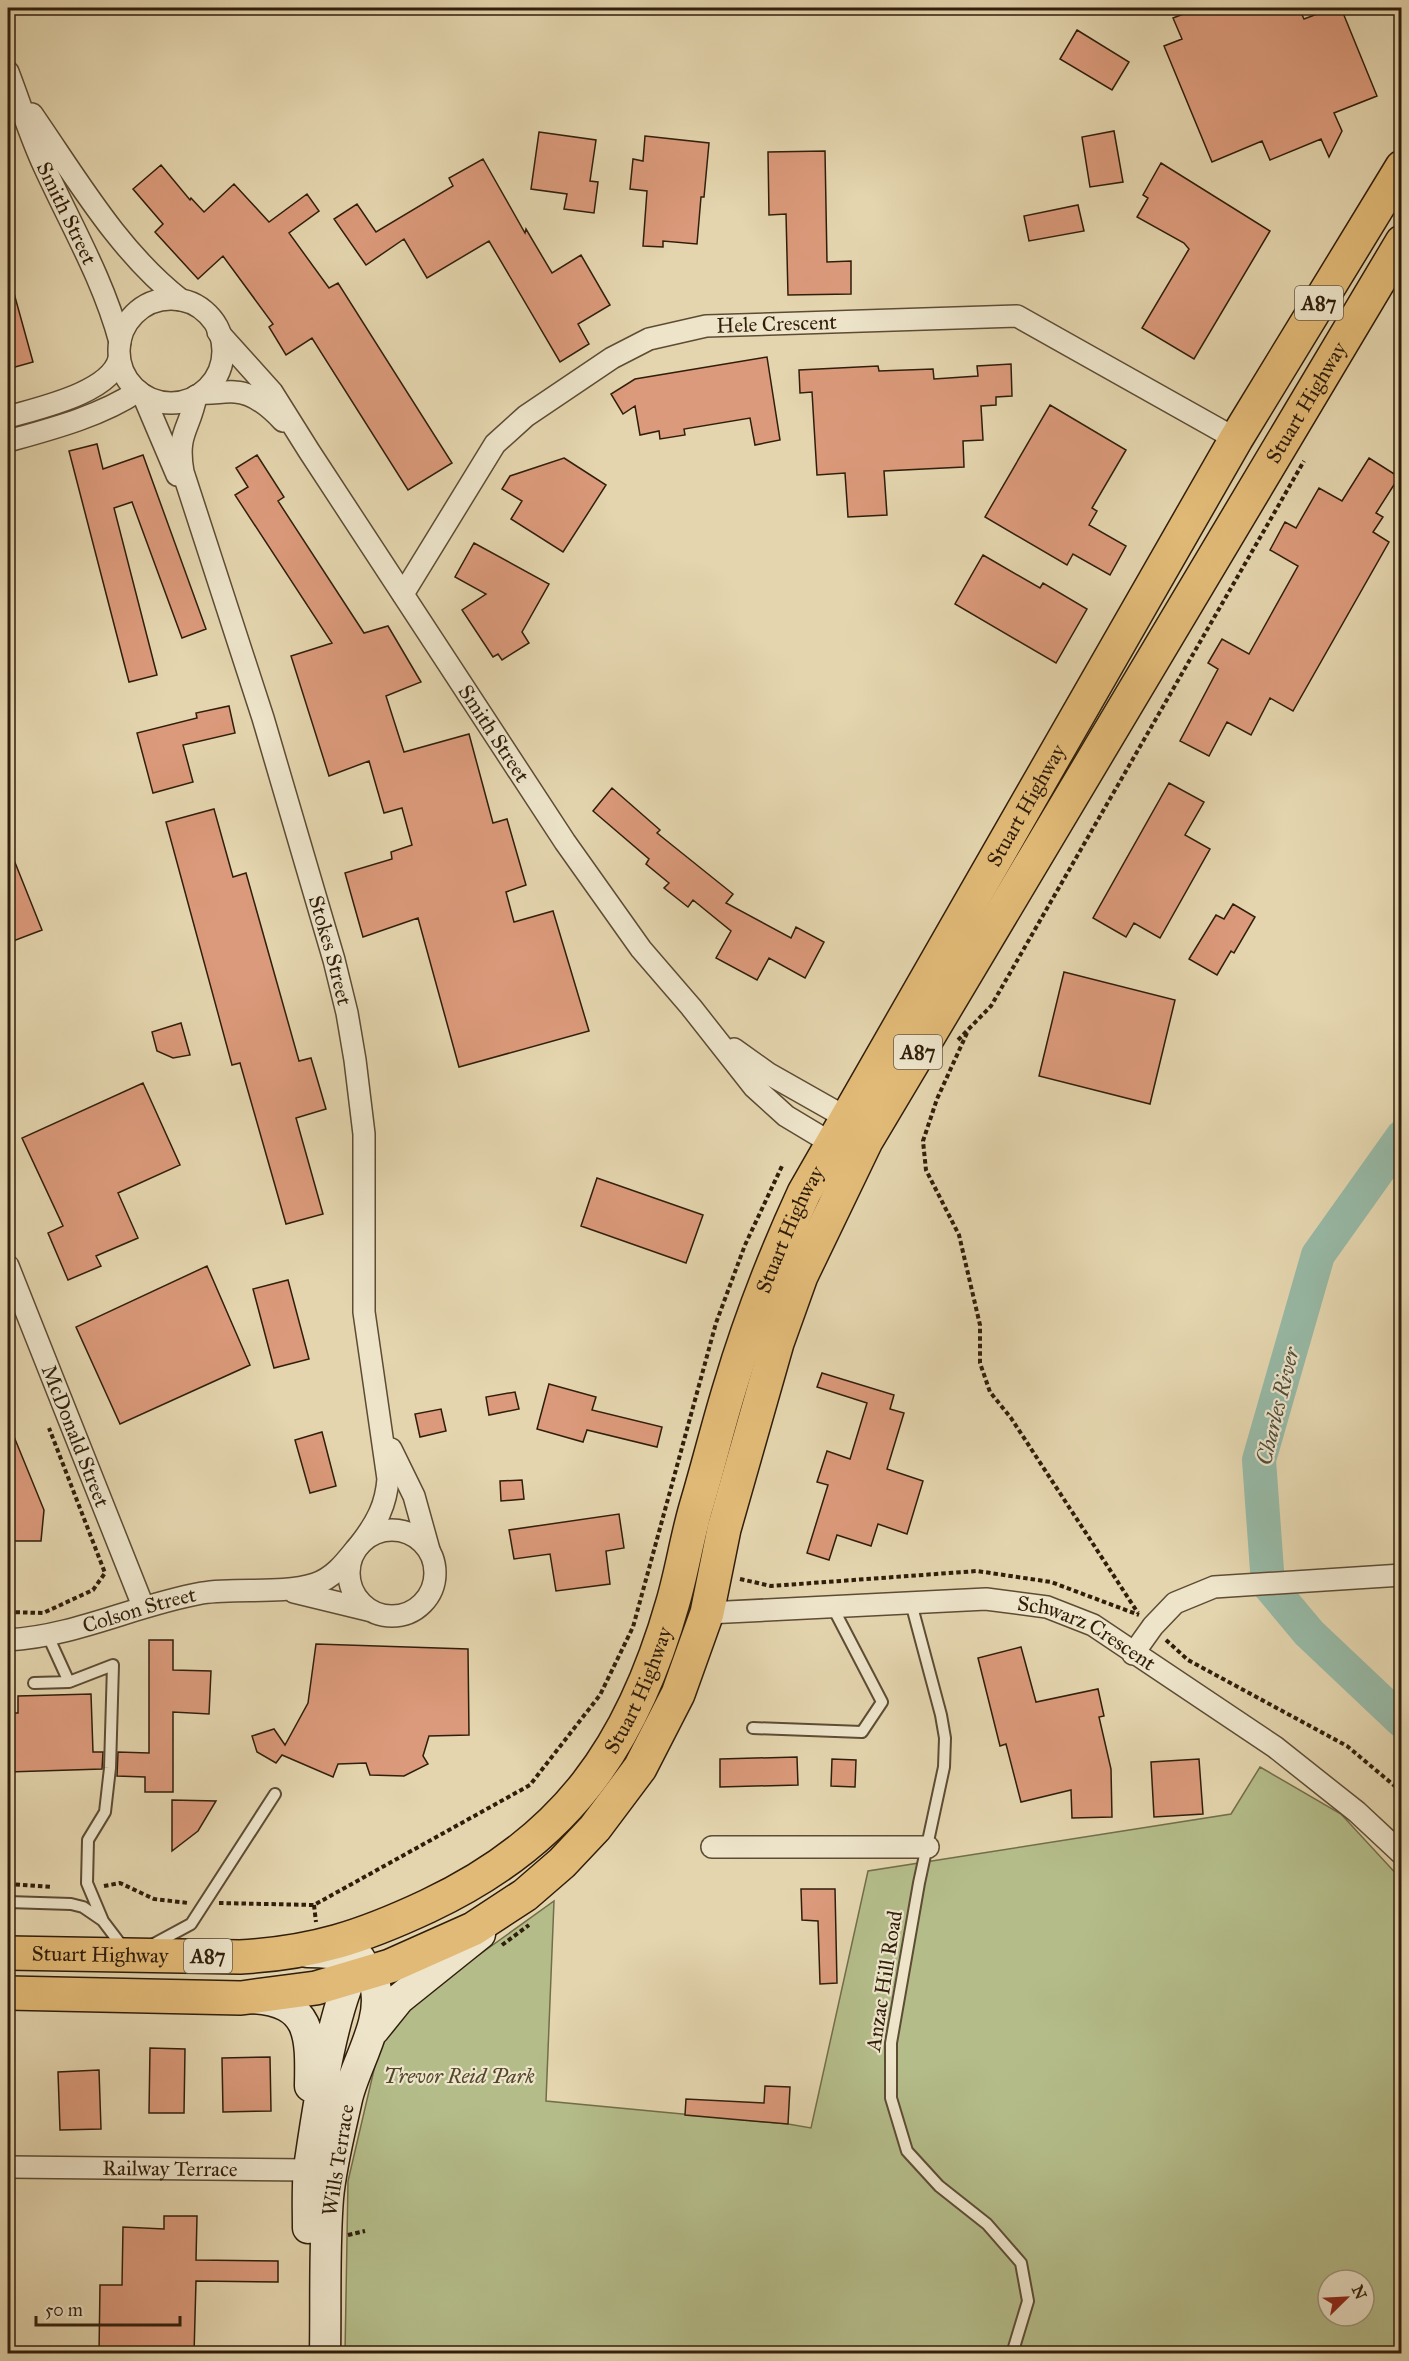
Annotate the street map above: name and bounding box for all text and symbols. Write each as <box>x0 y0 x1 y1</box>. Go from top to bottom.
street label: Smith Street <box>31 158 103 269</box>
road number: A87 <box>1295 286 1343 320</box>
street label: Hele Crescent <box>716 309 838 339</box>
street label: Stuart Highway <box>1260 336 1353 468</box>
street label: Smith Street <box>453 680 536 788</box>
street label: Stuart Highway <box>981 739 1072 871</box>
street label: Stokes Street <box>303 892 358 1009</box>
road number: A87 <box>894 1035 942 1069</box>
street label: Stuart Highway <box>750 1160 830 1297</box>
water label: Charles River <box>1250 1343 1306 1468</box>
street label: McDonald Street <box>36 1361 116 1511</box>
street label: Colson Street <box>79 1581 199 1639</box>
street label: Schwarz Crescent <box>1016 1590 1161 1677</box>
street label: Stuart Highway <box>598 1622 678 1759</box>
street label: Anzac Hill Road <box>860 1908 908 2054</box>
road number: A87 <box>184 1939 232 1973</box>
street label: Stuart Highway <box>31 1940 170 1969</box>
park label: Trevor Reid Park <box>383 2063 535 2089</box>
street label: Wills Terrace <box>316 2102 360 2218</box>
street label: Railway Terrace <box>102 2155 238 2182</box>
north arrow <box>1316 2268 1376 2328</box>
text: N <box>1348 2282 1371 2303</box>
scale bar <box>36 2289 180 2327</box>
text: 50 m <box>45 2299 83 2321</box>

